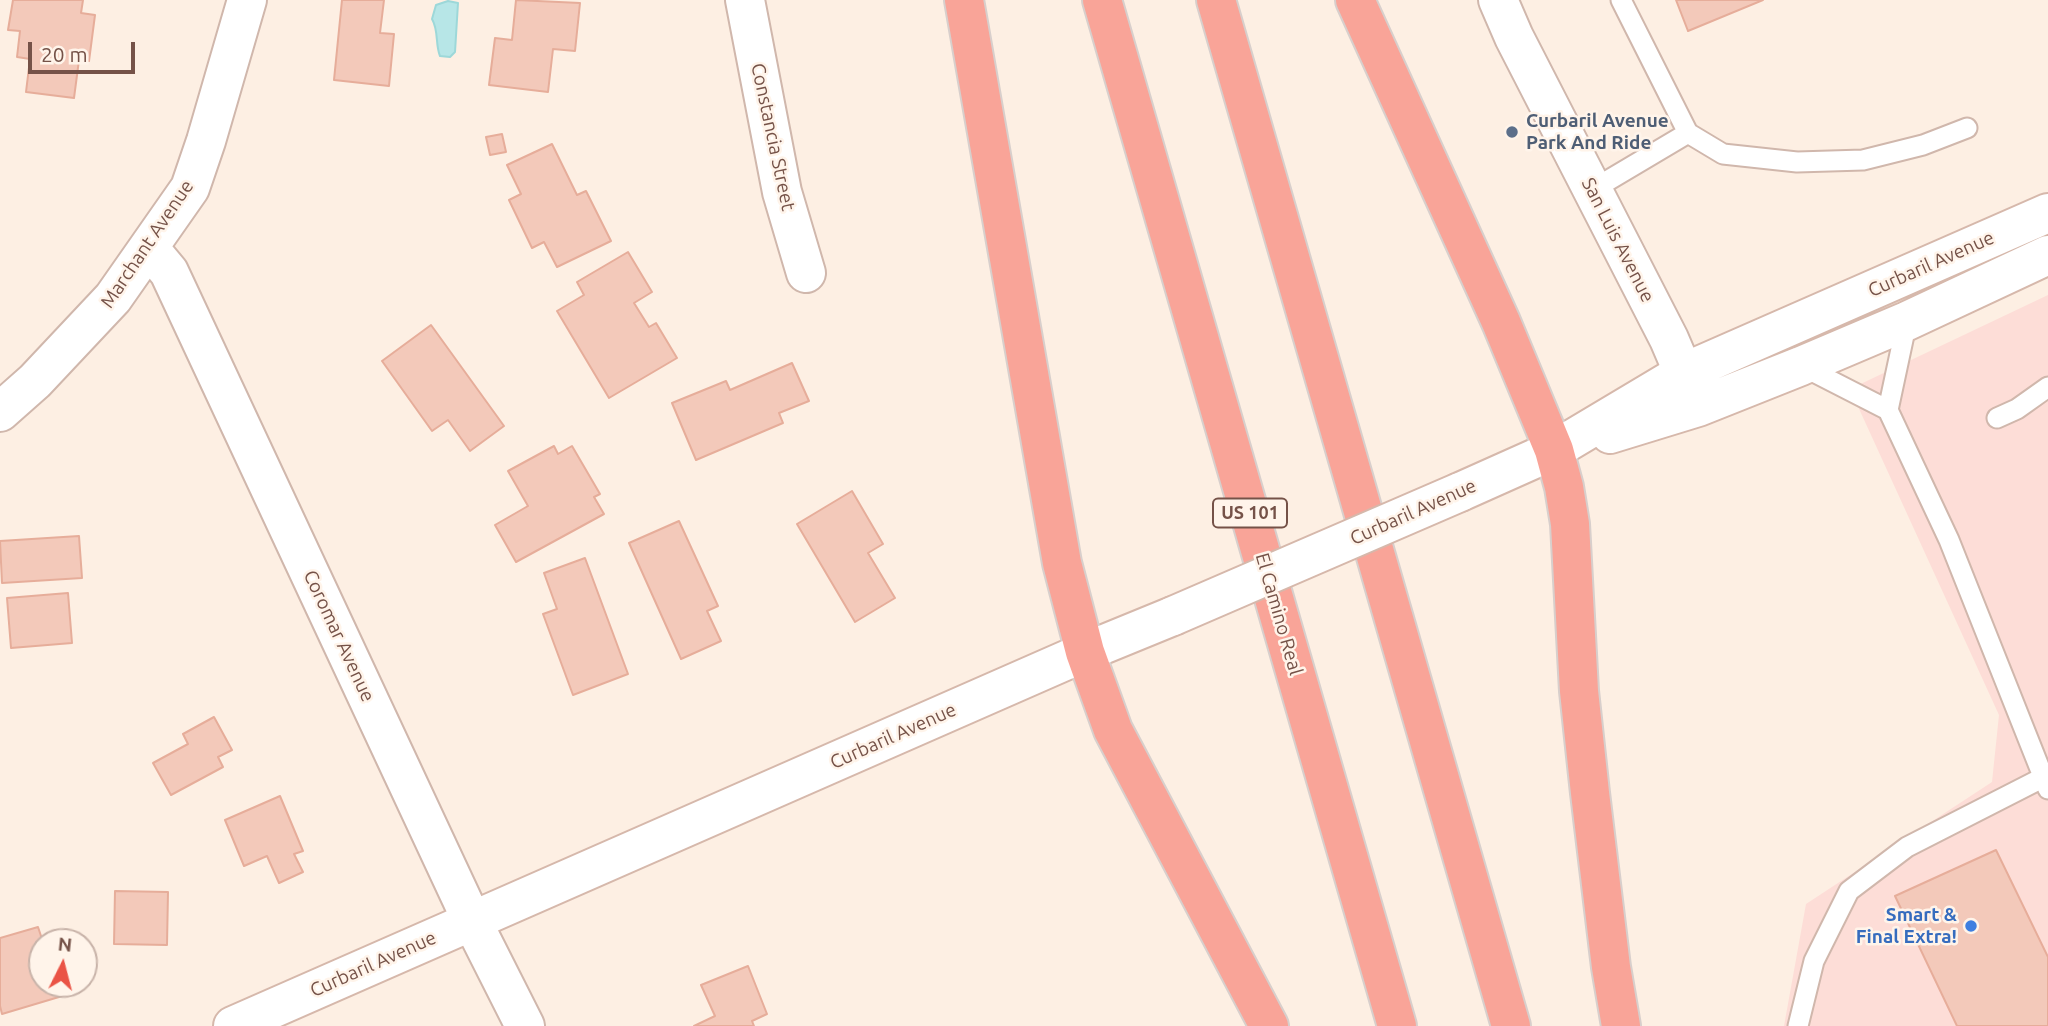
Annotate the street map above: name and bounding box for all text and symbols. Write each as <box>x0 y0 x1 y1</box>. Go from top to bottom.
scale bar <box>32 28 138 72</box>
text: 20 m <box>41 42 88 66</box>
street label: Constancia Street <box>746 61 800 213</box>
place label: Curbaril Avenue Park And Ride <box>1526 110 1669 154</box>
marker: Curbaril Avenue Park And Ride <box>1504 124 1520 140</box>
street label: San Luis Avenue <box>1577 174 1659 306</box>
street label: Marchant Avenue <box>96 176 198 312</box>
street label: Curbaril Avenue <box>1864 226 1998 302</box>
street label: Curbaril Avenue <box>1346 474 1480 550</box>
road number: US 101 <box>1213 499 1287 528</box>
street label: El Camino Real <box>1251 550 1307 678</box>
street label: Coromar Avenue <box>299 566 379 706</box>
street label: Curbaril Avenue <box>826 698 960 774</box>
place label: Smart & Final Extra! <box>1856 904 1957 948</box>
marker: Smart & Final Extra! <box>1963 918 1979 934</box>
street label: Curbaril Avenue <box>306 926 440 1002</box>
north arrow <box>28 928 98 998</box>
text: N <box>57 932 73 956</box>

